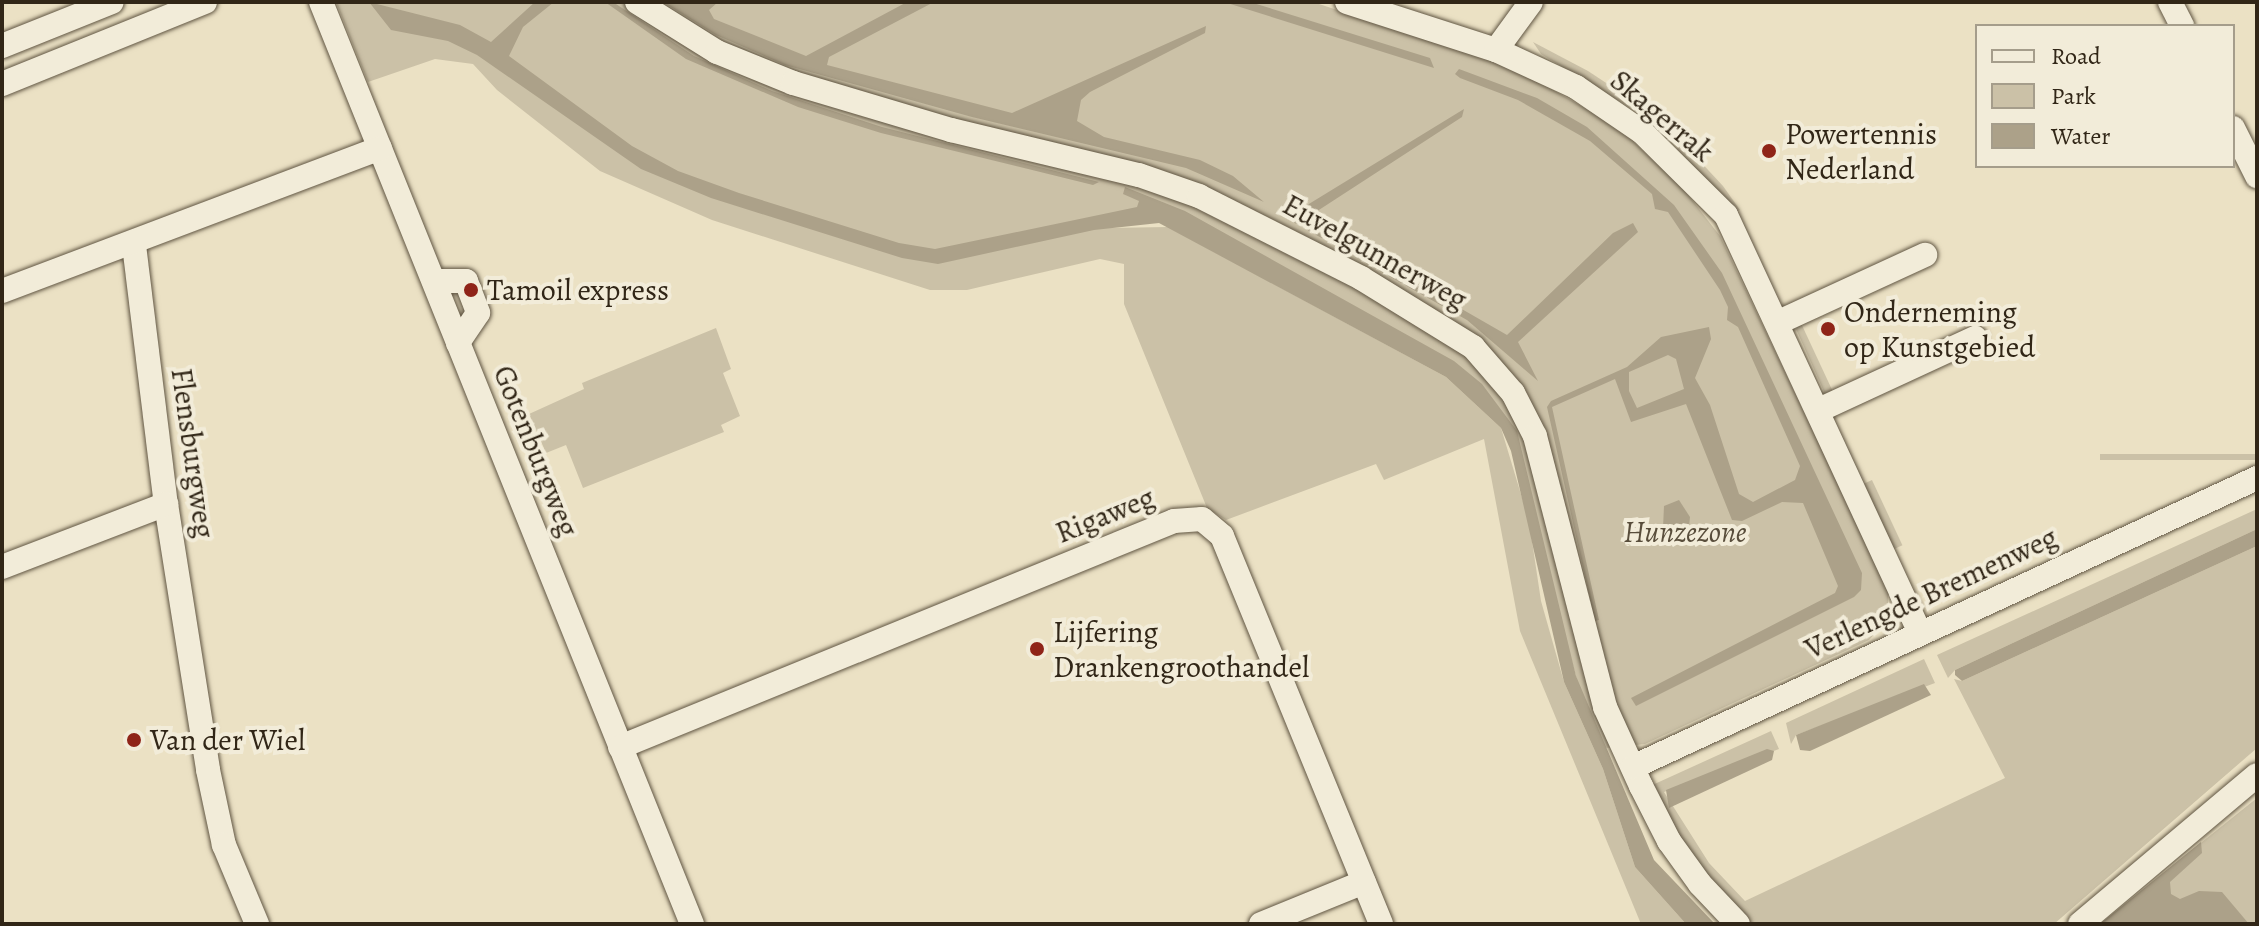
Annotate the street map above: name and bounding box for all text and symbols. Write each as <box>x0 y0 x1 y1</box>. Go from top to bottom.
legend <box>1975 24 2235 168</box>
text: Road <box>2051 40 2101 72</box>
street label: Skagerrak <box>1603 62 1721 170</box>
text: Park <box>2051 80 2096 112</box>
place label: Powertennis Nederland <box>1785 116 1937 186</box>
text: Water <box>2051 120 2111 152</box>
marker: Powertennis Nederland <box>1760 142 1778 160</box>
street label: Euvelgunnerweg <box>1276 186 1474 318</box>
place label: Tamoil express <box>487 272 669 308</box>
marker: Tamoil express <box>462 281 480 299</box>
place label: Onderneming op Kunstgebied <box>1844 294 2035 364</box>
marker: Onderneming op Kunstgebied <box>1819 320 1837 338</box>
street label: Gotenburgweg <box>485 360 587 542</box>
street label: Flensburgweg <box>163 366 223 540</box>
street label: Rigaweg <box>1050 479 1160 551</box>
park label: Hunzezone <box>1623 514 1747 550</box>
street label: Verlengde Bremenweg <box>1799 519 2063 667</box>
place label: Lijfering Drankengroothandel <box>1053 614 1309 684</box>
marker: Lijfering Drankengroothandel <box>1028 640 1046 658</box>
place label: Van der Wiel <box>150 722 305 758</box>
marker: Van der Wiel <box>125 731 143 749</box>

